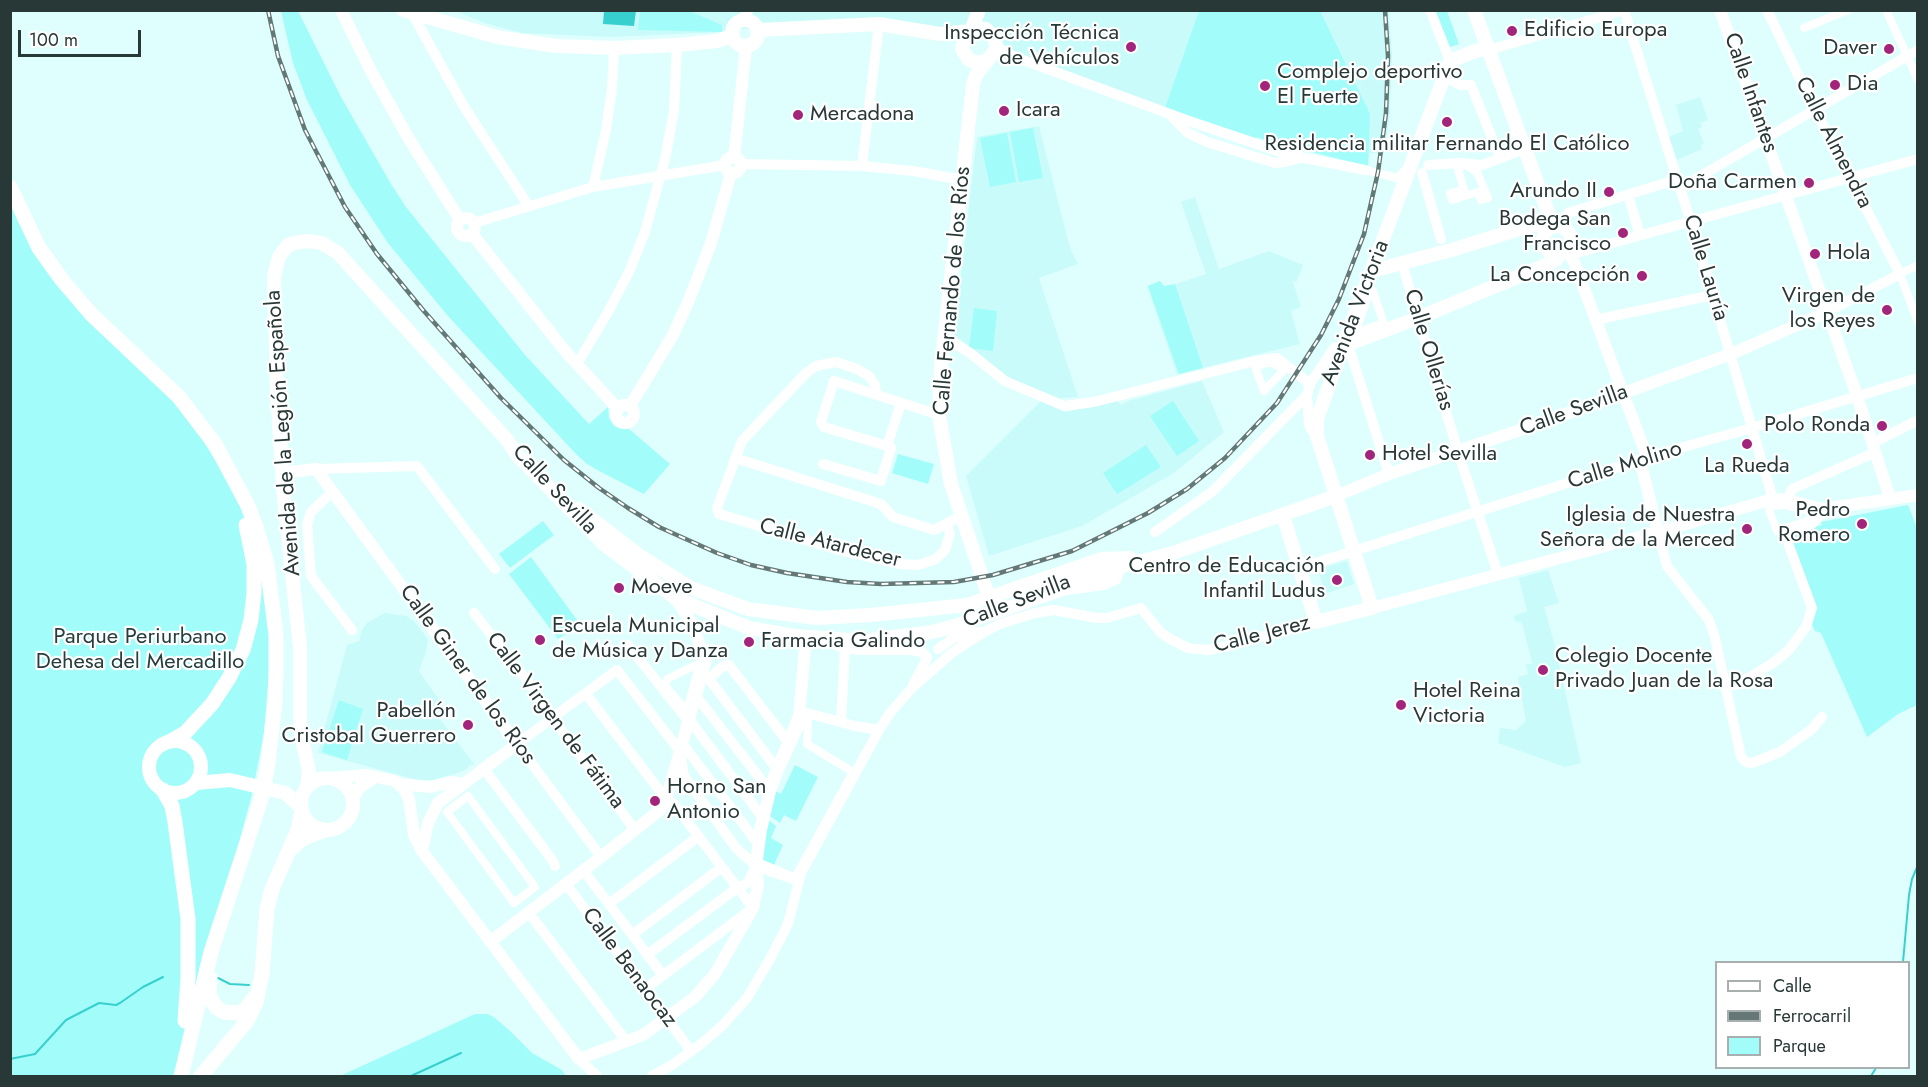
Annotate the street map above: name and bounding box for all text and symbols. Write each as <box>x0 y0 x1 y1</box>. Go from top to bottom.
scale bar <box>21 18 144 56</box>
place label: Edificio Europa <box>1524 18 1667 44</box>
place label: Inspección Técnica de Vehículos <box>944 21 1119 72</box>
marker: Edificio Europa <box>1505 24 1519 38</box>
text: 100 m <box>29 27 78 53</box>
street label: Calle Infantes <box>1717 30 1783 156</box>
place label: Daver <box>1823 36 1877 62</box>
marker: Inspección Técnica de Vehículos <box>1124 40 1138 54</box>
marker: Daver <box>1882 42 1896 56</box>
place label: Complejo deportivo El Fuerte <box>1277 60 1463 112</box>
place label: Dia <box>1847 72 1878 98</box>
street label: Calle Almendra <box>1789 73 1877 213</box>
marker: Dia <box>1828 78 1842 92</box>
marker: Complejo deportivo El Fuerte <box>1258 79 1272 93</box>
place label: Icara <box>1016 98 1061 124</box>
place label: Mercadona <box>810 102 914 128</box>
marker: Icara <box>997 104 1011 118</box>
marker: Mercadona <box>791 108 805 122</box>
marker: Residencia militar Fernando El Católico <box>1440 115 1454 129</box>
place label: Residencia militar Fernando El Católico <box>1265 132 1629 158</box>
street label: Calle Fernando de los Ríos <box>929 165 977 417</box>
place label: Doña Carmen <box>1668 170 1797 196</box>
marker: Doña Carmen <box>1802 176 1816 190</box>
place label: Arundo II <box>1510 179 1597 205</box>
marker: Arundo II <box>1602 185 1616 199</box>
place label: Bodega San Francisco <box>1499 207 1611 258</box>
street label: Calle Lauría <box>1676 212 1734 324</box>
marker: Bodega San Francisco <box>1616 226 1630 240</box>
street label: Avenida Victoria <box>1316 237 1396 389</box>
place label: Hola <box>1827 241 1870 267</box>
marker: Hola <box>1808 247 1822 261</box>
place label: La Concepción <box>1490 263 1630 289</box>
marker: La Concepción <box>1635 269 1649 283</box>
place label: Virgen de los Reyes <box>1782 284 1875 336</box>
street label: Calle Ollerías <box>1397 286 1459 414</box>
street label: Avenida de la Legión Española <box>261 289 307 577</box>
marker: Virgen de los Reyes <box>1880 303 1894 317</box>
street label: Calle Sevilla <box>1516 379 1632 443</box>
place label: Polo Ronda <box>1764 413 1870 439</box>
marker: Polo Ronda <box>1875 419 1889 433</box>
street label: Calle Molino <box>1565 436 1685 496</box>
marker: La Rueda <box>1740 437 1754 451</box>
street label: Calle Sevilla <box>506 440 602 540</box>
place label: Hotel Sevilla <box>1382 442 1497 468</box>
marker: Hotel Sevilla <box>1363 448 1377 462</box>
place label: La Rueda <box>1704 454 1790 480</box>
place label: Pedro Romero <box>1778 498 1850 550</box>
place label: Iglesia de Nuestra Señora de la Merced <box>1540 503 1735 554</box>
street label: Calle Atardecer <box>757 514 903 574</box>
marker: Pedro Romero <box>1855 517 1869 531</box>
marker: Iglesia de Nuestra Señora de la Merced <box>1740 522 1754 536</box>
place label: Centro de Educación Infantil Ludus <box>1128 554 1325 606</box>
street label: Calle Sevilla <box>960 569 1074 635</box>
marker: Centro de Educación Infantil Ludus <box>1330 573 1344 587</box>
place label: Moeve <box>631 575 693 601</box>
street label: Calle Giner de los Ríos <box>393 580 541 770</box>
marker: Moeve <box>612 581 626 595</box>
street label: Calle Jerez <box>1211 610 1313 660</box>
place label: Escuela Municipal de Música y Danza <box>552 614 728 666</box>
park label: Parque Periurbano Dehesa del Mercadillo <box>36 625 244 676</box>
street label: Calle Virgen de Fátima <box>480 628 630 814</box>
place label: Farmacia Galindo <box>761 629 925 655</box>
marker: Escuela Municipal de Música y Danza <box>533 633 547 647</box>
marker: Farmacia Galindo <box>742 635 756 649</box>
place label: Colegio Docente Privado Juan de la Rosa <box>1555 644 1773 696</box>
marker: Colegio Docente Privado Juan de la Rosa <box>1536 663 1550 677</box>
place label: Hotel Reina Victoria <box>1413 679 1521 730</box>
marker: Hotel Reina Victoria <box>1394 698 1408 712</box>
place label: Pabellón Cristobal Guerrero <box>281 699 456 750</box>
marker: Pabellón Cristobal Guerrero <box>461 718 475 732</box>
place label: Horno San Antonio <box>667 775 767 826</box>
marker: Horno San Antonio <box>648 794 662 808</box>
street label: Calle Benaocaz <box>576 903 682 1033</box>
legend <box>1715 961 1910 1069</box>
text: Calle <box>1773 973 1812 999</box>
text: Ferrocarril <box>1773 1003 1851 1029</box>
text: Parque <box>1773 1033 1826 1059</box>

